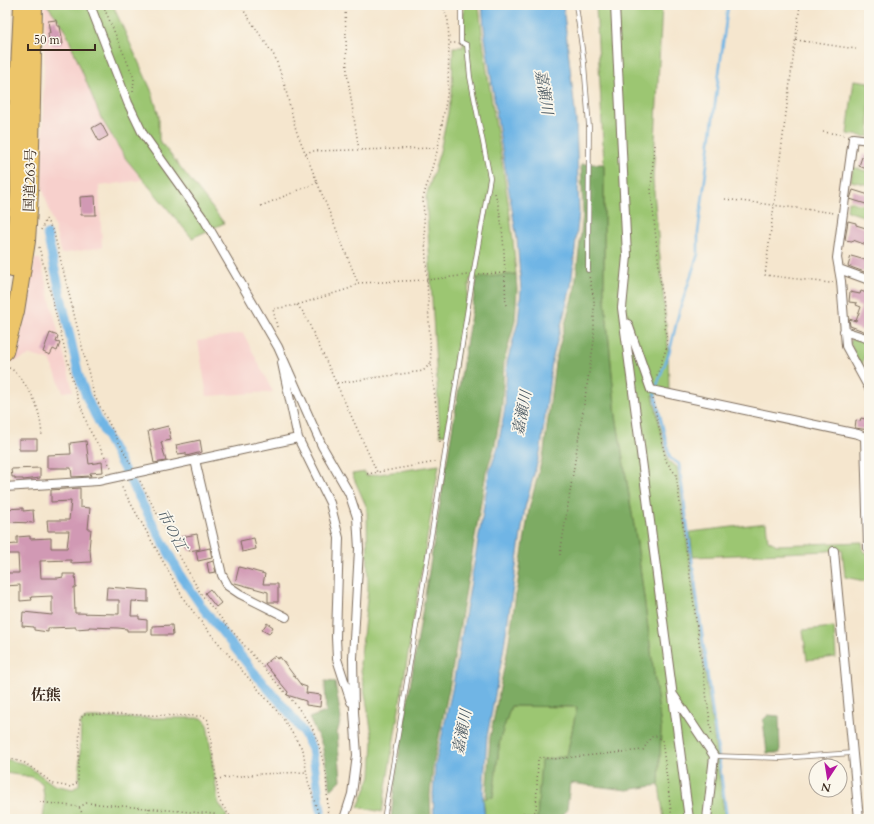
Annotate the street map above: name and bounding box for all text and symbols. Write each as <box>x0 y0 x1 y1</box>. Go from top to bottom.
scale bar <box>28 26 95 52</box>
text: 50 m <box>34 32 61 48</box>
water label: 嘉瀬川 <box>531 68 558 118</box>
street label: 国道263号 <box>19 148 41 212</box>
water label: 嘉瀬川 <box>508 387 536 437</box>
water label: 市の江 <box>153 505 192 556</box>
district label: 佐熊 <box>31 685 61 705</box>
water label: 嘉瀬川 <box>448 706 476 756</box>
north arrow <box>808 758 848 798</box>
text: N <box>819 779 832 796</box>

